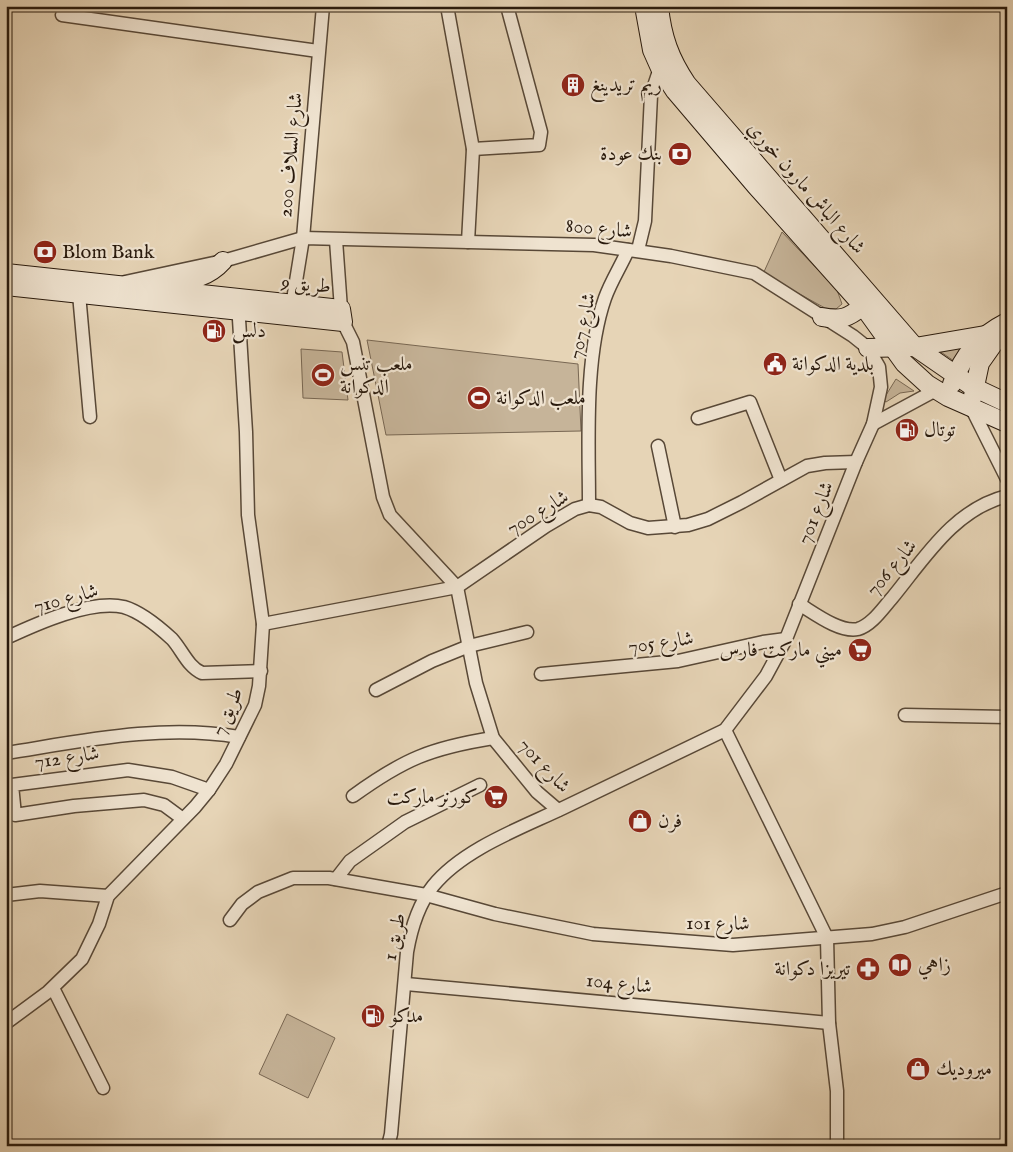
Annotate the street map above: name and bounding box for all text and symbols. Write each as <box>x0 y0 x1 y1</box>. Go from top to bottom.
building icon: ريم تريدينغ <box>560 72 586 98</box>
place label: ريم تريدينغ <box>590 73 662 102</box>
street label: 200 شارع السلاف <box>273 92 313 219</box>
street label: شارع الباش مارون خوري <box>738 116 871 262</box>
bank icon: بنك عودة <box>667 141 693 167</box>
place label: بنك عودة <box>600 142 662 167</box>
street label: 800 شارع <box>564 214 633 248</box>
bank icon: Blom Bank <box>32 239 58 265</box>
place label: Blom Bank <box>62 240 155 265</box>
street label: 9 طريق <box>279 270 332 300</box>
street label: شارع 707 <box>564 290 606 363</box>
fuel station icon: دلس <box>201 318 227 344</box>
place label: دلس <box>232 319 266 344</box>
public building icon: بلدية الدكوانة <box>762 351 788 377</box>
place label: ملعب تنس الدكوانة <box>340 352 413 400</box>
place label: بلدية الدكوانة <box>792 352 874 377</box>
sports icon: ملعب تنس الدكوانة <box>310 362 336 388</box>
sports icon: ملعب الدكوانة <box>466 385 492 411</box>
place label: ملعب الدكوانة <box>496 386 586 411</box>
fuel station icon: توتال <box>894 417 920 443</box>
place label: توتال <box>924 418 955 443</box>
street label: شارع 701 <box>792 478 844 550</box>
street label: شارع 700 <box>502 485 576 545</box>
street label: شارع 706 <box>861 534 926 604</box>
street label: شارع 710 <box>31 578 102 623</box>
street label: شارع 705 <box>627 626 696 664</box>
supermarket icon: ميني ماركت فارس <box>847 637 873 663</box>
place label: ميني ماركت فارس <box>719 638 842 668</box>
street label: 7 طريق <box>207 684 249 740</box>
street label: شارع 701 <box>510 733 576 801</box>
street label: شارع 712 <box>33 741 102 779</box>
supermarket icon: كورنر ماركت <box>483 784 509 810</box>
place label: كورنر ماركت <box>386 785 478 810</box>
shop icon: فرن <box>627 808 653 834</box>
place label: فرن <box>658 809 682 834</box>
street label: طريق 1 <box>378 911 412 963</box>
street label: شارع 101 <box>686 911 750 941</box>
library icon: زاهي <box>887 952 913 978</box>
place label: زاهي <box>918 953 951 980</box>
pharmacy icon: تيريزا دكوانة <box>855 956 881 982</box>
place label: تيريزا دكوانة <box>774 957 850 982</box>
street label: شارع 104 <box>584 968 653 1004</box>
fuel station icon: مدكو <box>360 1003 386 1029</box>
place label: مدكو <box>388 1004 423 1029</box>
shop icon: ميروديك <box>905 1056 931 1082</box>
place label: ميروديك <box>936 1057 992 1082</box>

